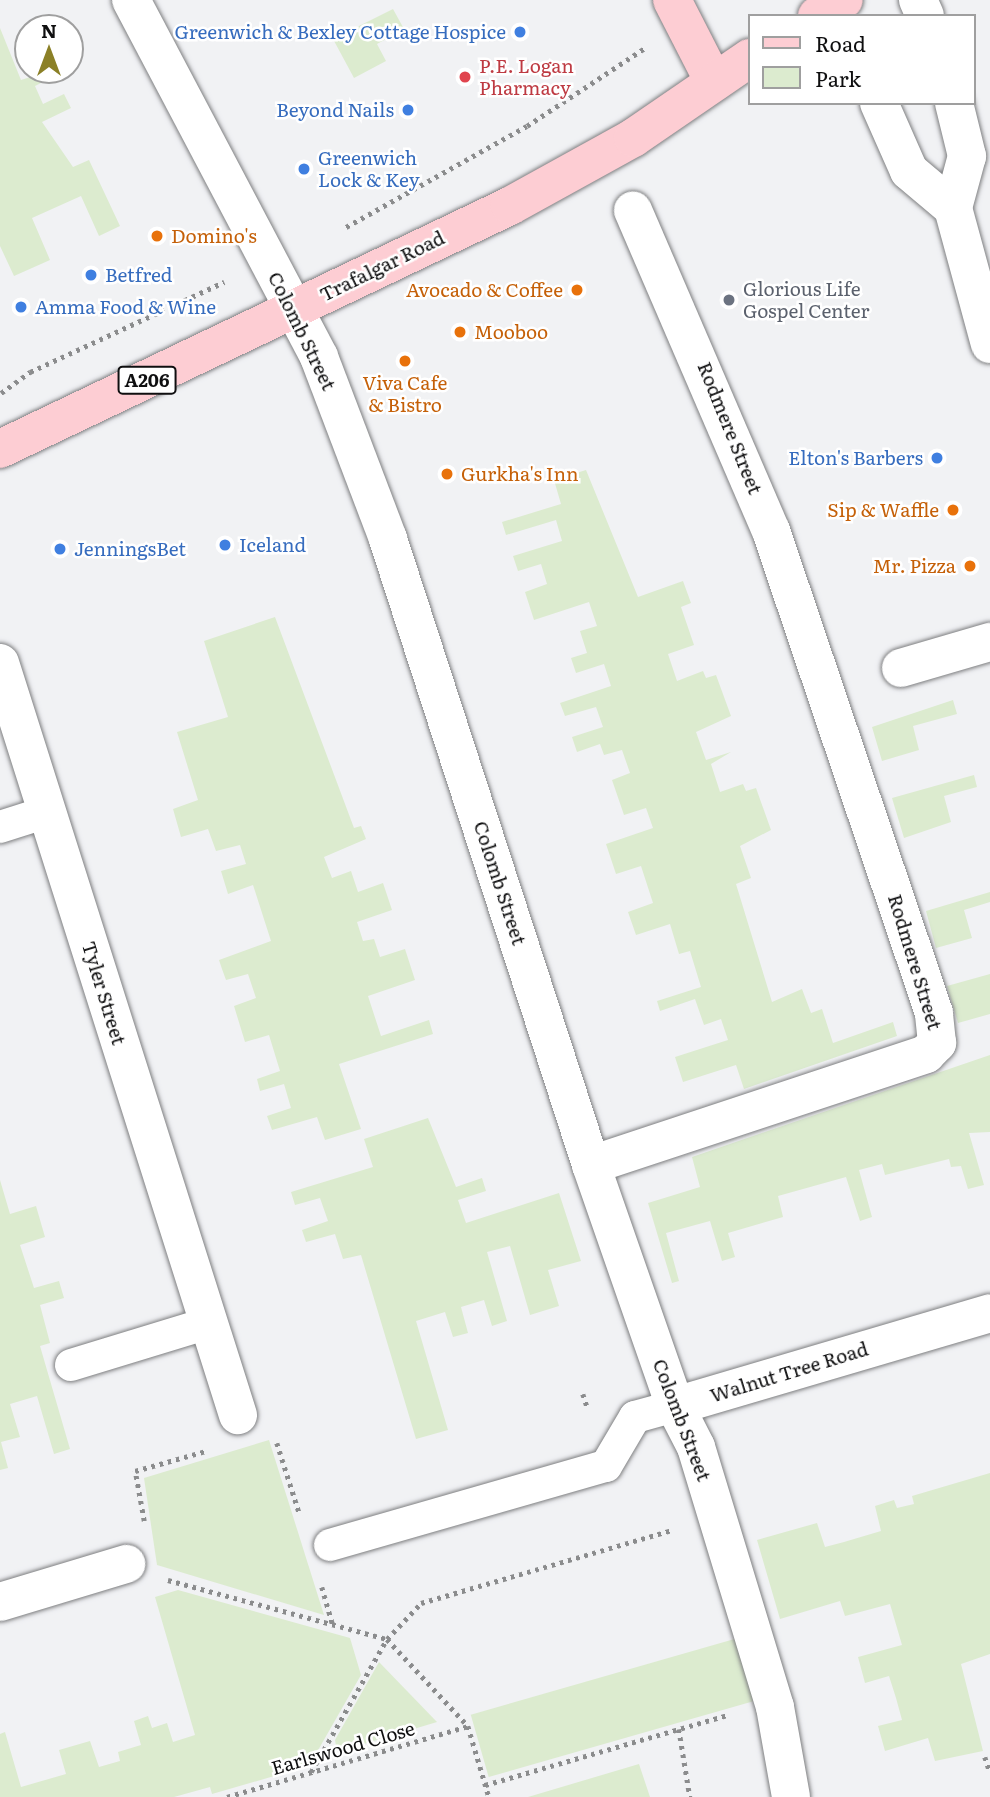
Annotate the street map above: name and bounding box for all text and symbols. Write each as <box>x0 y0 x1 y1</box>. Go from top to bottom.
north arrow <box>14 14 84 84</box>
legend <box>748 14 976 105</box>
text: N <box>41 16 57 44</box>
place label: Greenwich & Bexley Cottage Hospice <box>174 21 506 43</box>
marker: Greenwich & Bexley Cottage Hospice <box>512 24 528 40</box>
text: Road <box>815 27 866 58</box>
place label: P.E. Logan Pharmacy <box>479 55 574 99</box>
text: Park <box>815 62 861 93</box>
marker: P.E. Logan Pharmacy <box>457 69 473 85</box>
place label: Beyond Nails <box>276 99 394 121</box>
marker: Beyond Nails <box>400 102 416 118</box>
place label: Greenwich Lock & Key <box>318 147 420 191</box>
marker: Greenwich Lock & Key <box>296 161 312 177</box>
place label: Domino's <box>171 225 257 247</box>
street label: Trafalgar Road <box>316 226 448 306</box>
marker: Domino's <box>149 228 165 244</box>
place label: Betfred <box>105 264 172 286</box>
marker: Betfred <box>83 267 99 283</box>
street label: Colomb Street <box>264 268 340 394</box>
place label: Glorious Life Gospel Center <box>743 278 869 322</box>
place label: Avocado & Coffee <box>406 279 563 301</box>
marker: Avocado & Coffee <box>569 282 585 298</box>
marker: Glorious Life Gospel Center <box>721 292 737 308</box>
place label: Amma Food & Wine <box>35 296 216 318</box>
marker: Amma Food & Wine <box>13 299 29 315</box>
place label: Mooboo <box>474 321 548 343</box>
marker: Mooboo <box>452 324 468 340</box>
marker: Viva Cafe & Bistro <box>397 353 413 369</box>
street label: Rodmere Street <box>693 359 767 497</box>
road number: A206 <box>117 366 177 394</box>
place label: Viva Cafe & Bistro <box>363 372 447 416</box>
place label: Elton's Barbers <box>788 447 923 469</box>
marker: Elton's Barbers <box>929 450 945 466</box>
place label: Gurkha's Inn <box>461 463 579 485</box>
marker: Gurkha's Inn <box>439 466 455 482</box>
place label: Sip & Waffle <box>827 499 939 521</box>
marker: Sip & Waffle <box>945 502 961 518</box>
place label: Iceland <box>239 534 306 556</box>
marker: Iceland <box>217 537 233 553</box>
place label: JenningsBet <box>74 538 186 560</box>
marker: JenningsBet <box>52 541 68 557</box>
place label: Mr. Pizza <box>873 555 956 577</box>
marker: Mr. Pizza <box>962 558 978 574</box>
street label: Colomb Street <box>469 818 531 948</box>
street label: Rodmere Street <box>884 891 946 1033</box>
street label: Tyler Street <box>77 938 131 1048</box>
street label: Walnut Tree Road <box>707 1337 871 1407</box>
street label: Colomb Street <box>648 1356 716 1484</box>
street label: Earlswood Close <box>269 1717 417 1779</box>

